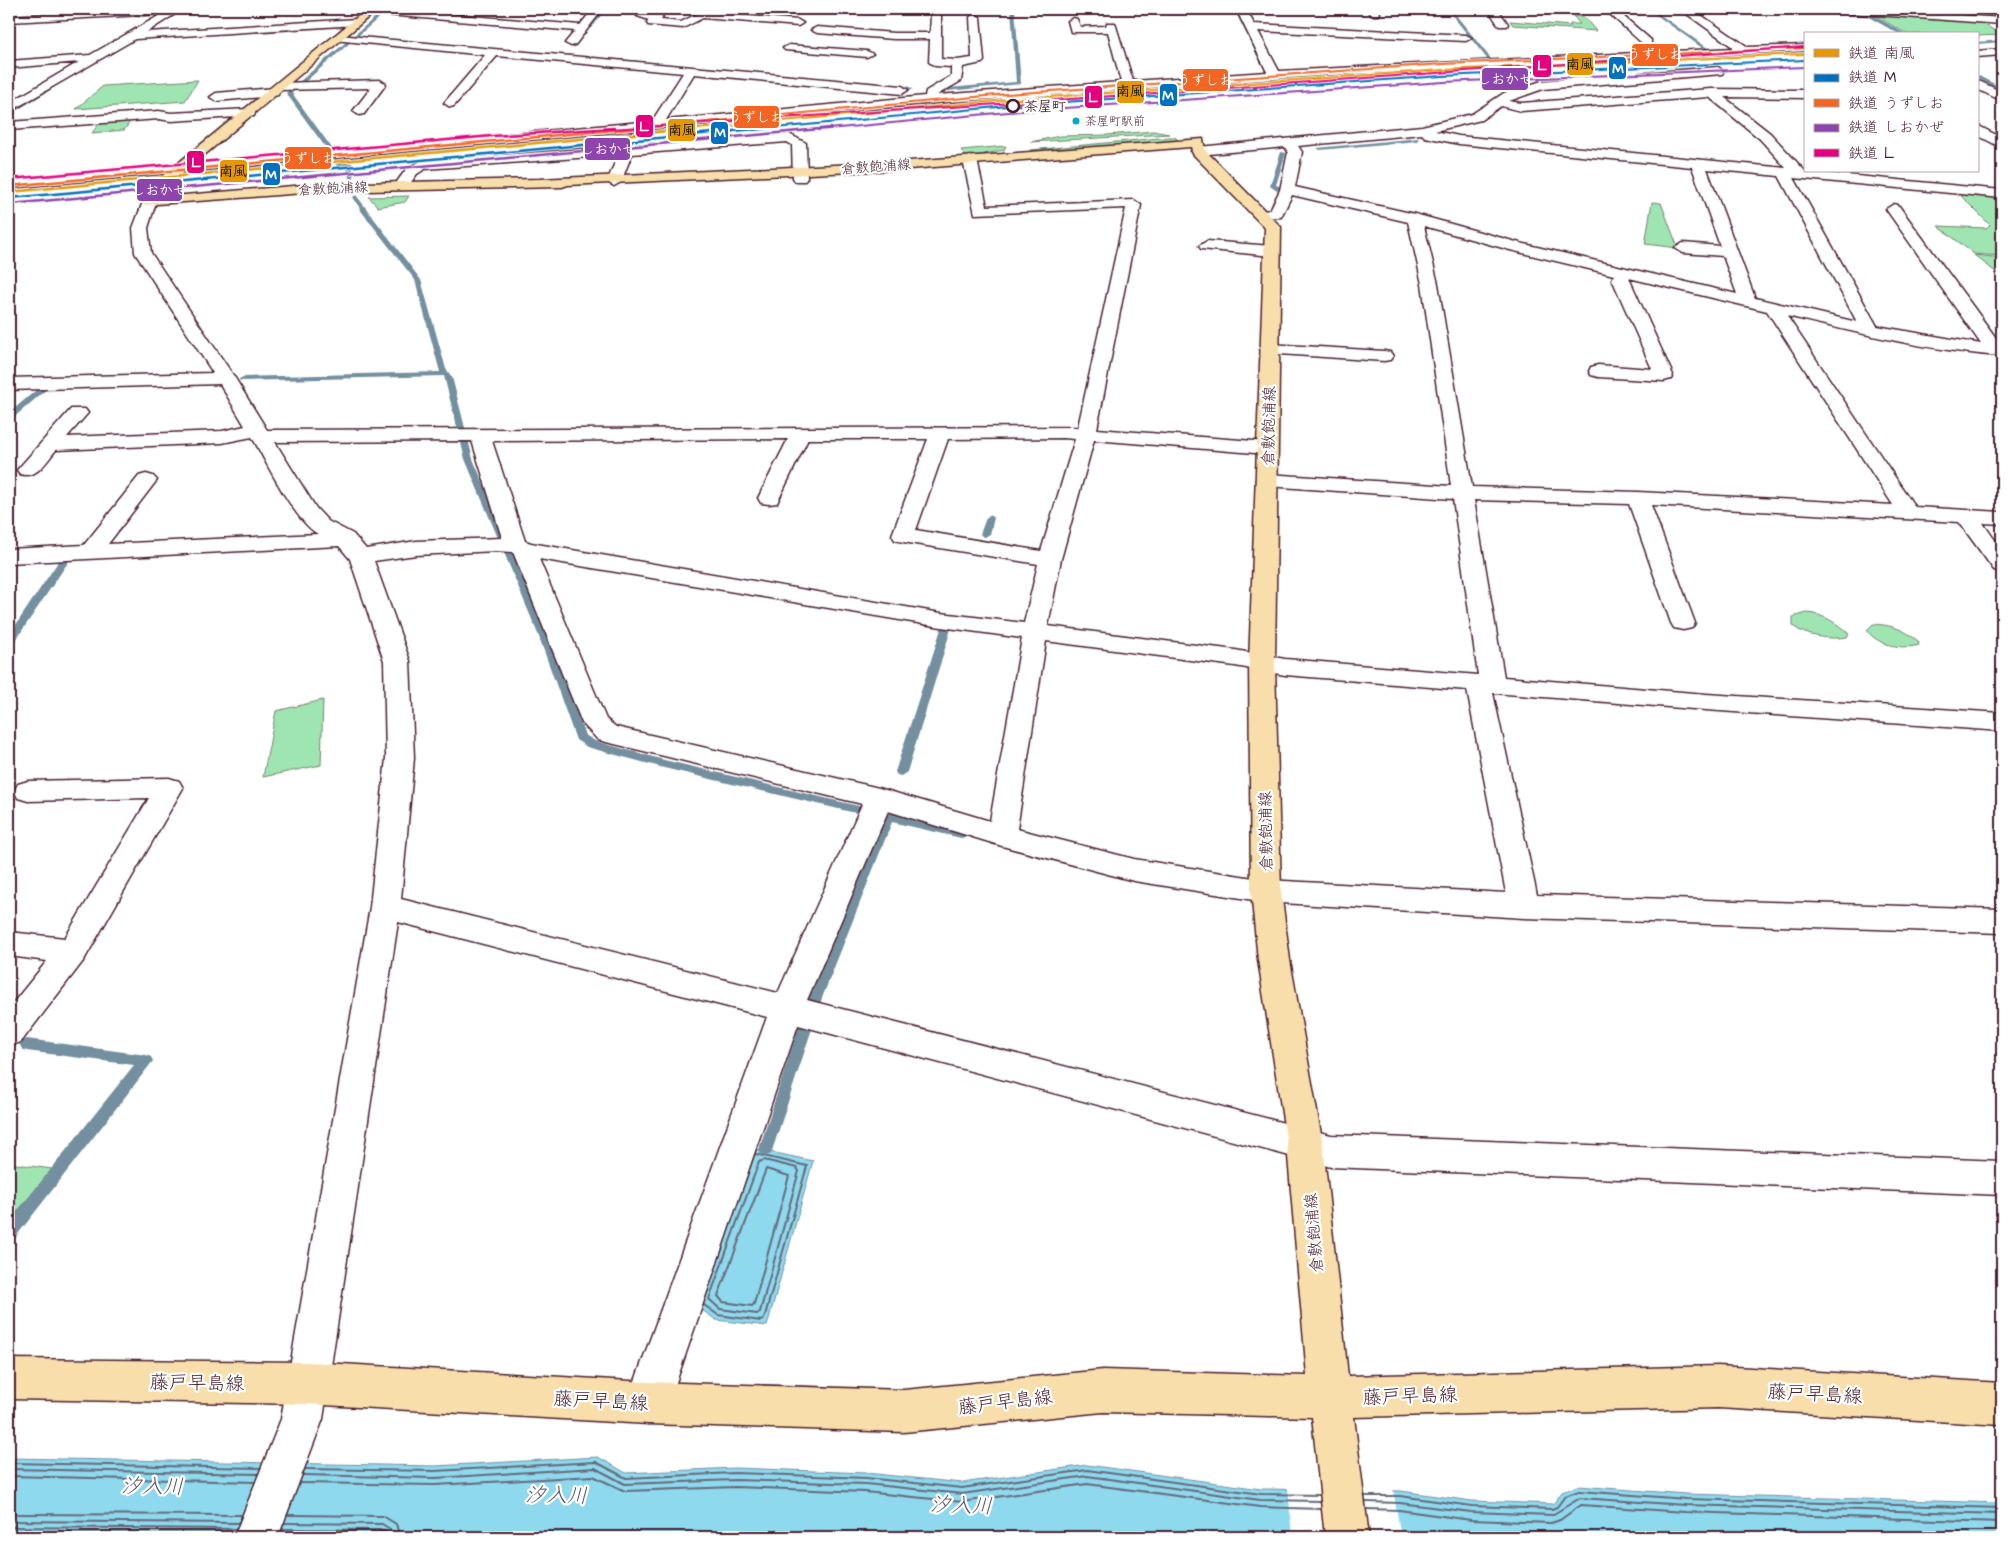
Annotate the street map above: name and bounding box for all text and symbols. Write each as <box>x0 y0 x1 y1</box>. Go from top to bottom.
legend <box>1804 32 1978 172</box>
line badge: うずしお <box>1631 43 1679 67</box>
text: 鉄道 南風 <box>1848 43 1914 64</box>
text: うずしお <box>1627 45 1683 65</box>
line badge: 南風 <box>1566 52 1594 76</box>
line badge: L <box>1532 54 1552 78</box>
text: 南風 <box>1566 55 1594 75</box>
text: L <box>1537 56 1547 76</box>
line badge: M <box>1608 56 1627 80</box>
text: M <box>1612 59 1624 79</box>
line badge: しおかぜ <box>1481 67 1529 91</box>
text: 鉄道 M <box>1848 67 1896 88</box>
line badge: うずしお <box>1182 68 1229 92</box>
text: しおかぜ <box>1477 70 1533 90</box>
text: うずしお <box>1177 71 1233 91</box>
line badge: 南風 <box>1116 80 1145 104</box>
text: 南風 <box>1116 82 1144 102</box>
line badge: M <box>1159 83 1178 107</box>
line badge: L <box>1084 85 1103 109</box>
text: M <box>1162 86 1174 106</box>
text: L <box>1088 88 1098 108</box>
text: 鉄道 うずしお <box>1848 93 1944 114</box>
place label: 茶屋町 <box>1024 97 1066 117</box>
marker: 茶屋町 <box>1006 99 1020 113</box>
line badge: うずしお <box>733 105 780 129</box>
text: うずしお <box>728 108 784 128</box>
place label: 茶屋町駅前 <box>1085 113 1145 130</box>
line badge: L <box>635 114 654 138</box>
marker: 茶屋町駅前 <box>1071 116 1081 126</box>
text: L <box>639 117 649 137</box>
text: 鉄道 しおかぜ <box>1848 117 1944 138</box>
line badge: 南風 <box>667 118 696 142</box>
text: 南風 <box>668 121 696 141</box>
line badge: M <box>710 121 729 145</box>
text: M <box>714 123 726 143</box>
line badge: しおかぜ <box>584 137 631 161</box>
text: しおかぜ <box>580 140 636 160</box>
text: 鉄道 L <box>1848 143 1895 164</box>
line badge: うずしお <box>284 146 332 170</box>
text: うずしお <box>280 149 336 169</box>
line badge: L <box>186 150 205 174</box>
text: L <box>191 153 201 173</box>
street label: 倉敷飽浦線 <box>840 155 912 179</box>
line badge: 南風 <box>219 159 248 183</box>
text: 南風 <box>219 162 247 182</box>
line badge: M <box>262 162 281 186</box>
text: M <box>265 165 277 185</box>
street label: 倉敷飽浦線 <box>298 177 369 201</box>
line badge: しおかぜ <box>136 178 183 202</box>
text: しおかぜ <box>131 181 187 201</box>
street label: 倉敷飽浦線 <box>1257 386 1281 466</box>
street label: 倉敷飽浦線 <box>1254 791 1278 871</box>
street label: 倉敷飽浦線 <box>1300 1192 1328 1274</box>
street label: 藤戸早島線 <box>149 1369 245 1398</box>
street label: 藤戸早島線 <box>1767 1379 1863 1410</box>
street label: 藤戸早島線 <box>1362 1381 1458 1412</box>
street label: 藤戸早島線 <box>956 1383 1054 1422</box>
street label: 藤戸早島線 <box>553 1386 649 1417</box>
water label: 汐入川 <box>120 1471 184 1502</box>
water label: 汐入川 <box>524 1480 588 1511</box>
water label: 汐入川 <box>929 1490 993 1521</box>

